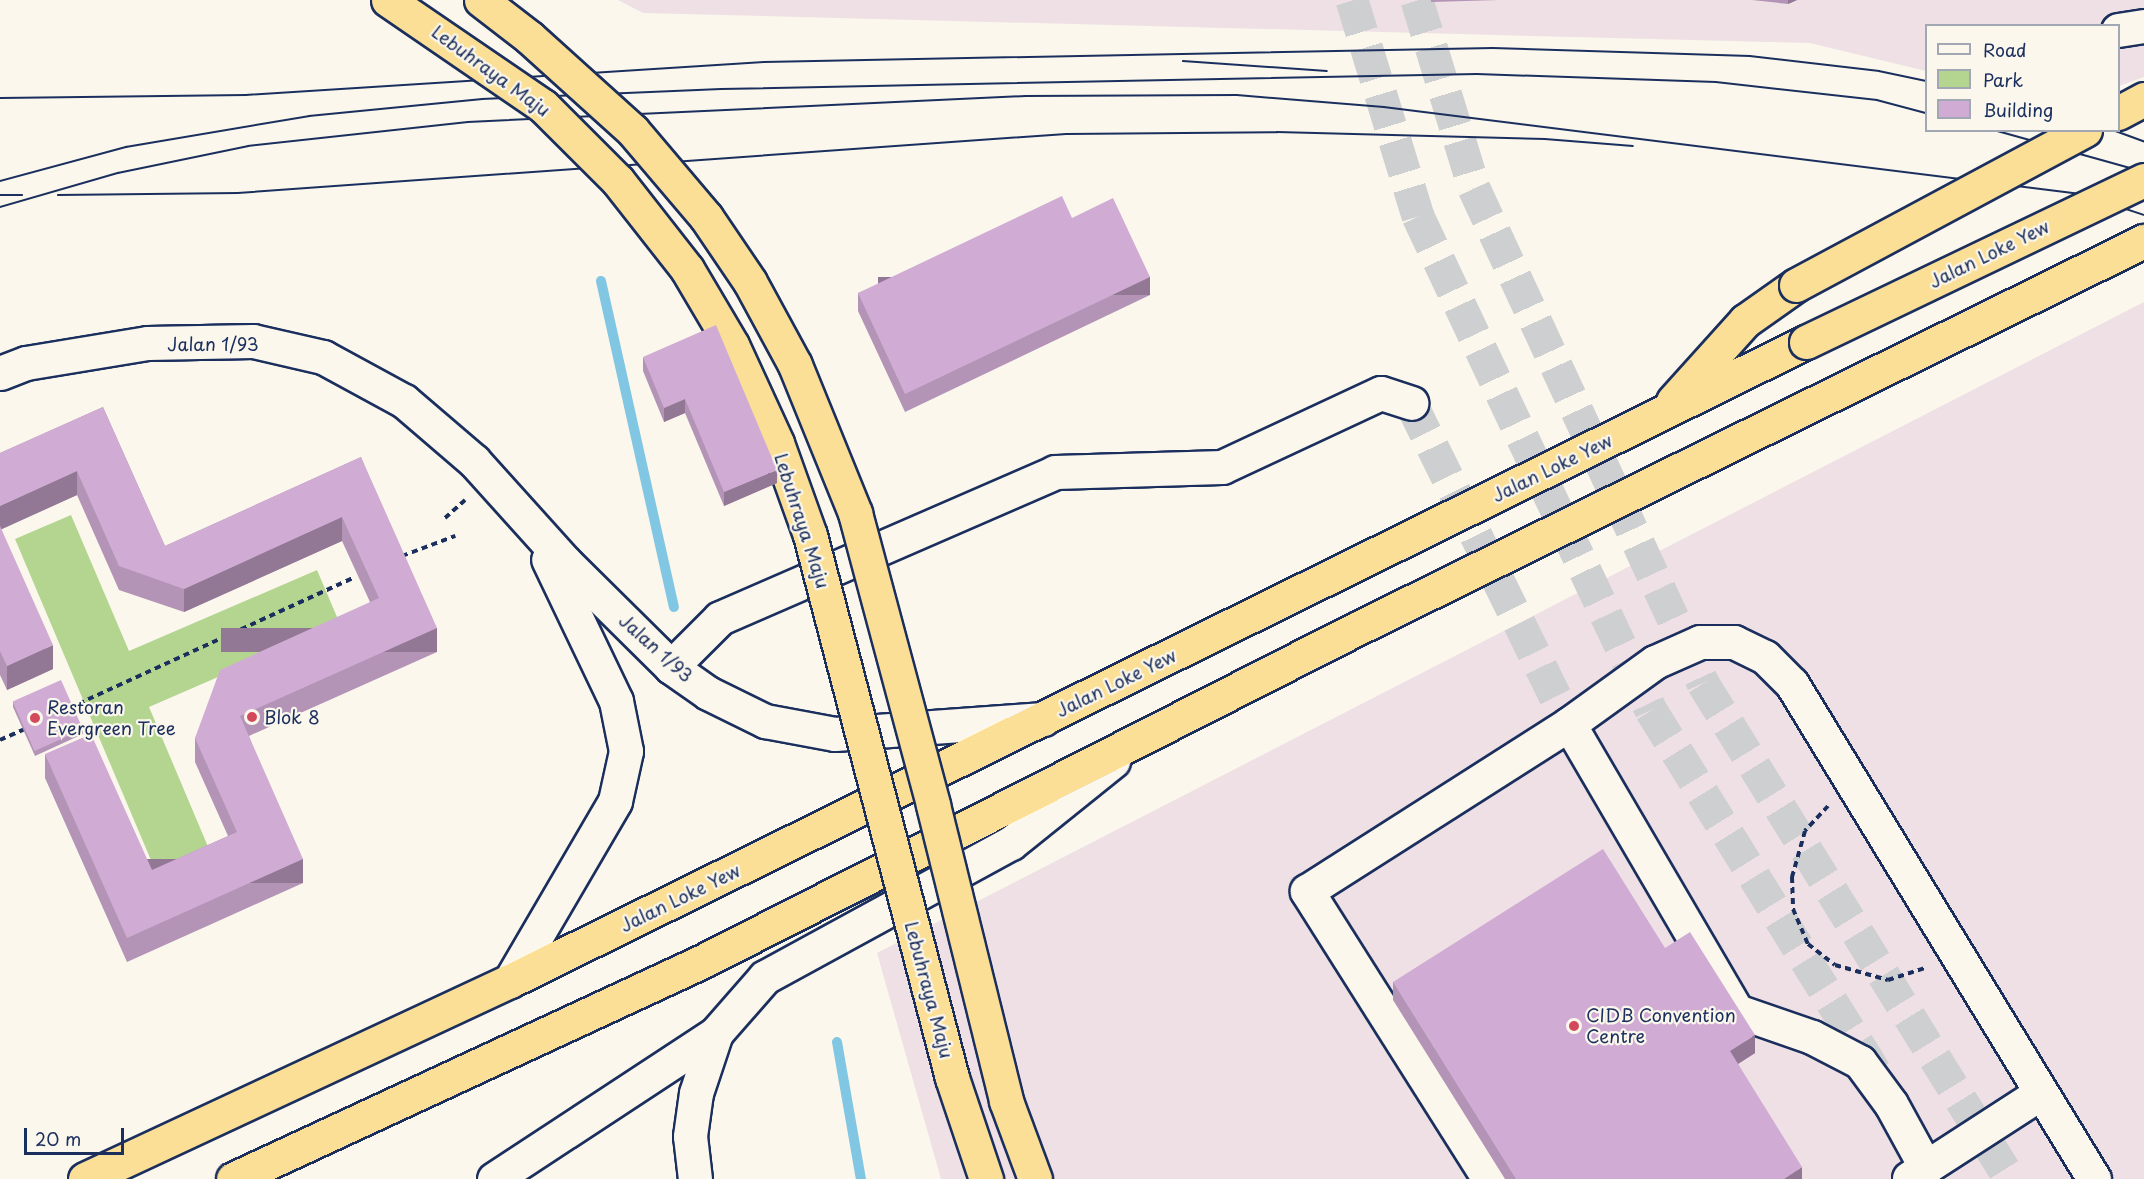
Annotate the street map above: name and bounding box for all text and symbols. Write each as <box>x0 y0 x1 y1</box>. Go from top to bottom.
street label: Lebuhraya Maju <box>428 21 554 121</box>
legend <box>1925 24 2120 132</box>
text: Road <box>1983 36 2027 63</box>
text: Park <box>1983 66 2023 93</box>
text: Building <box>1983 96 2053 123</box>
street label: Jalan Loke Yew <box>1925 215 2053 293</box>
street label: Jalan 1/93 <box>167 333 259 355</box>
street label: Jalan Loke Yew <box>1488 429 1616 507</box>
street label: Lebuhraya Maju <box>770 451 834 591</box>
street label: Jalan 1/93 <box>615 609 697 687</box>
street label: Jalan Loke Yew <box>1052 644 1180 722</box>
place label: Restoran Evergreen Tree <box>47 697 178 740</box>
place label: Blok 8 <box>264 706 319 728</box>
marker: Blok 8 <box>245 710 259 724</box>
marker: Restoran Evergreen Tree <box>28 711 42 725</box>
street label: Jalan Loke Yew <box>616 859 744 937</box>
street label: Lebuhraya Maju <box>900 919 958 1061</box>
place label: CIDB Convention Centre <box>1586 1005 1734 1048</box>
marker: CIDB Convention Centre <box>1567 1019 1581 1033</box>
scale bar <box>27 1116 128 1154</box>
text: 20 m <box>35 1125 81 1152</box>

